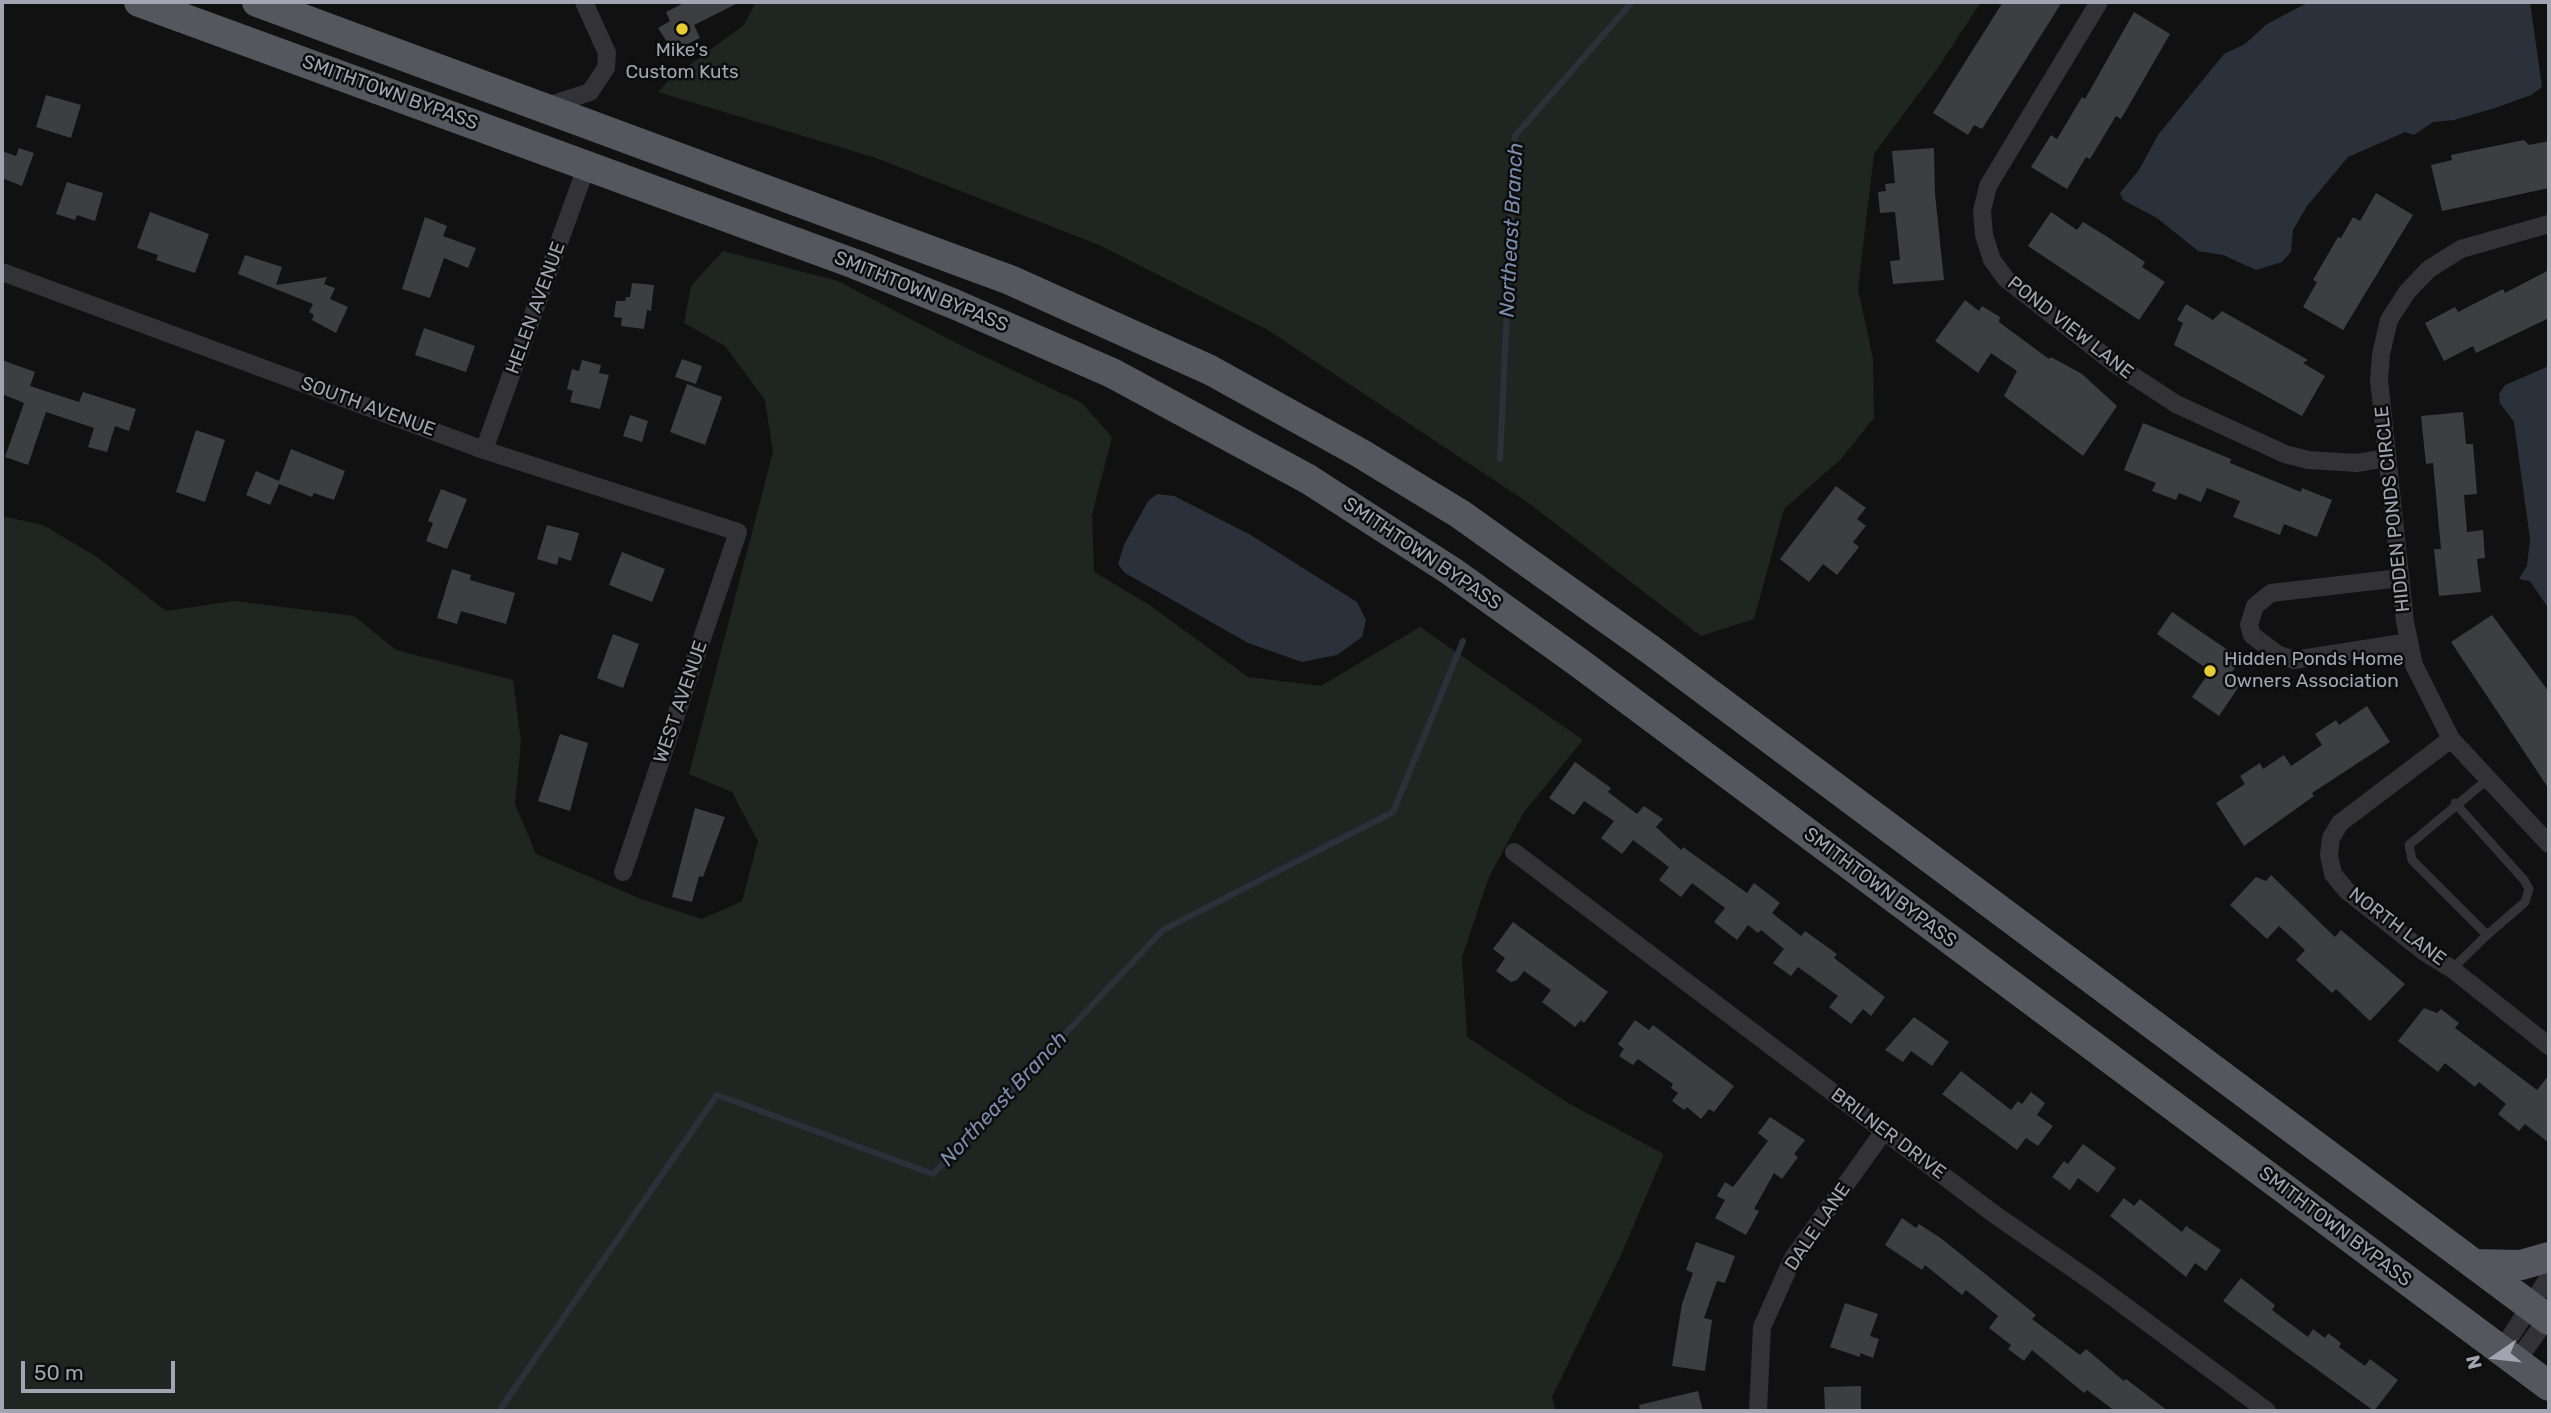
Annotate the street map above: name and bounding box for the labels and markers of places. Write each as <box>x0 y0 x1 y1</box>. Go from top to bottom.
marker: Mike's Custom Kuts <box>674 21 690 37</box>
place label: Mike's Custom Kuts <box>625 40 739 84</box>
place label: Hidden Ponds Home Owners Association <box>2224 649 2404 693</box>
marker: Hidden Ponds Home Owners Association <box>2202 663 2218 679</box>

